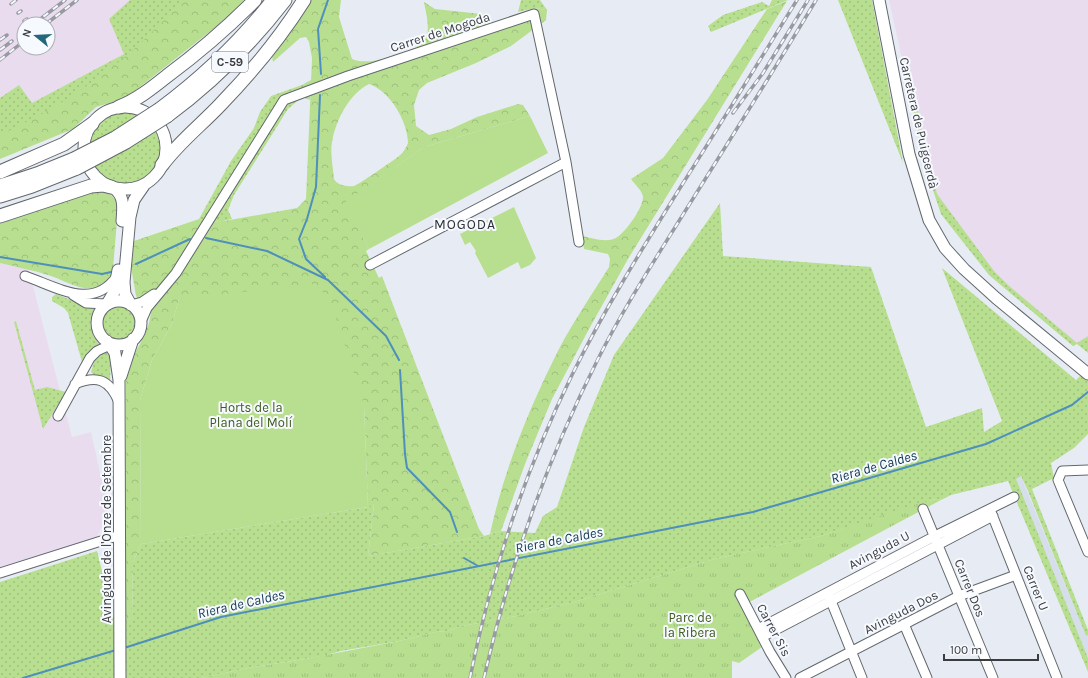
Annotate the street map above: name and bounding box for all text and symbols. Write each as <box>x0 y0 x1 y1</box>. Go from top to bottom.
street label: Carrer de Mogoda <box>388 9 492 55</box>
north arrow <box>16 16 56 56</box>
text: N <box>20 27 34 39</box>
road number: C-59 <box>212 52 248 72</box>
street label: Carretera de Puigcerdà <box>897 56 941 190</box>
district label: MOGODA <box>434 216 496 233</box>
park label: Horts de la Plana del Molí <box>210 400 293 430</box>
street label: Avinguda de l'Onze de Setembre <box>99 434 114 623</box>
water label: Riera de Caldes <box>829 447 919 487</box>
water label: Riera de Caldes <box>514 523 605 557</box>
street label: Avinguda U <box>846 528 912 572</box>
street label: Carrer Dos <box>952 557 989 619</box>
street label: Carrer U <box>1020 563 1052 613</box>
water label: Riera de Caldes <box>196 586 286 622</box>
street label: Avinguda Dos <box>861 587 941 637</box>
street label: Carrer Sis <box>754 601 794 659</box>
park label: Parc de la Ribera <box>664 610 716 640</box>
scale bar <box>944 636 1038 662</box>
text: 100 m <box>950 643 982 657</box>

